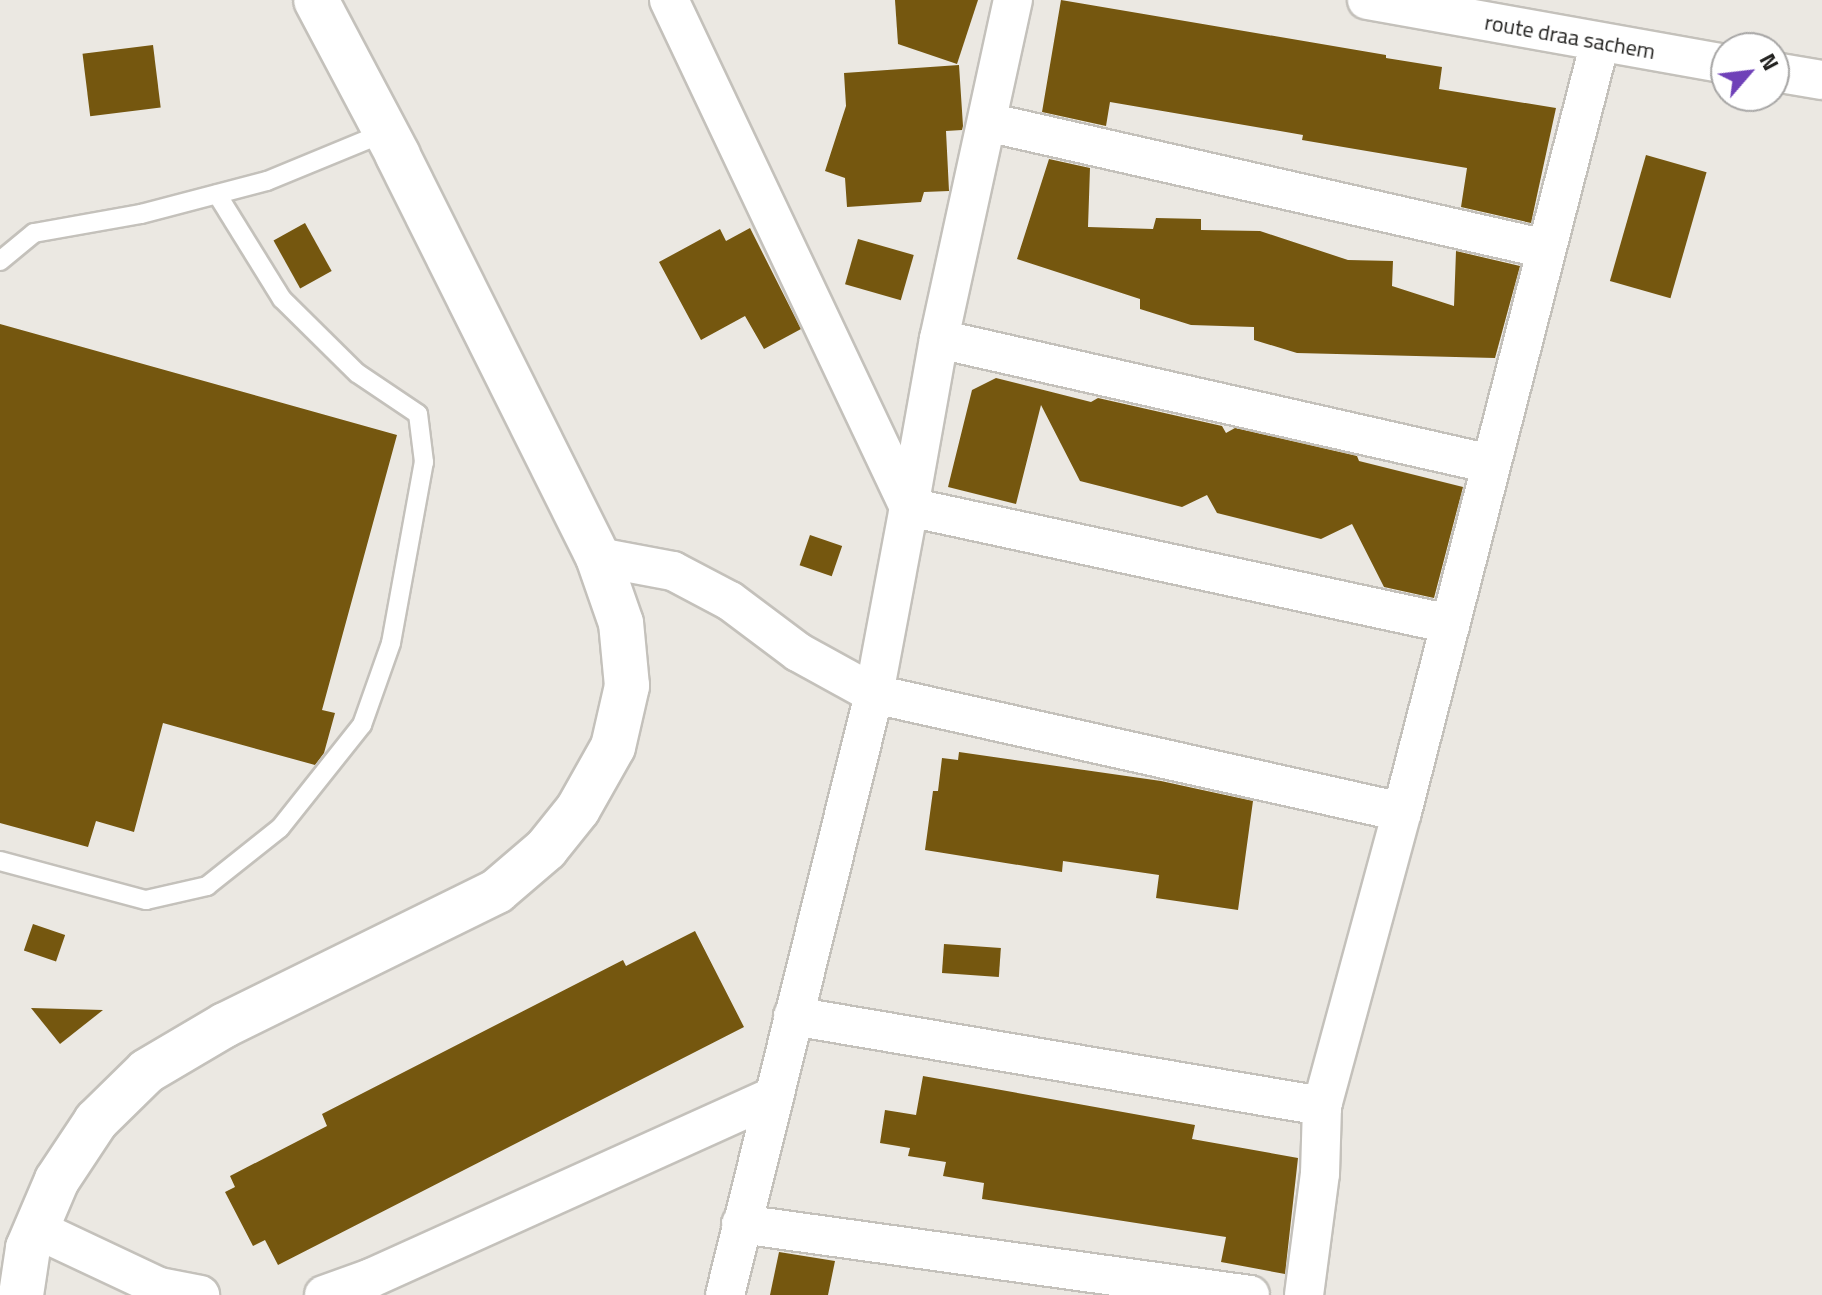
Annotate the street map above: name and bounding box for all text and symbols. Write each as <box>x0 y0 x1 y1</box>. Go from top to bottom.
street label: route draa sachem <box>1483 9 1657 65</box>
north arrow <box>1710 32 1790 112</box>
text: N <box>1751 47 1788 76</box>

